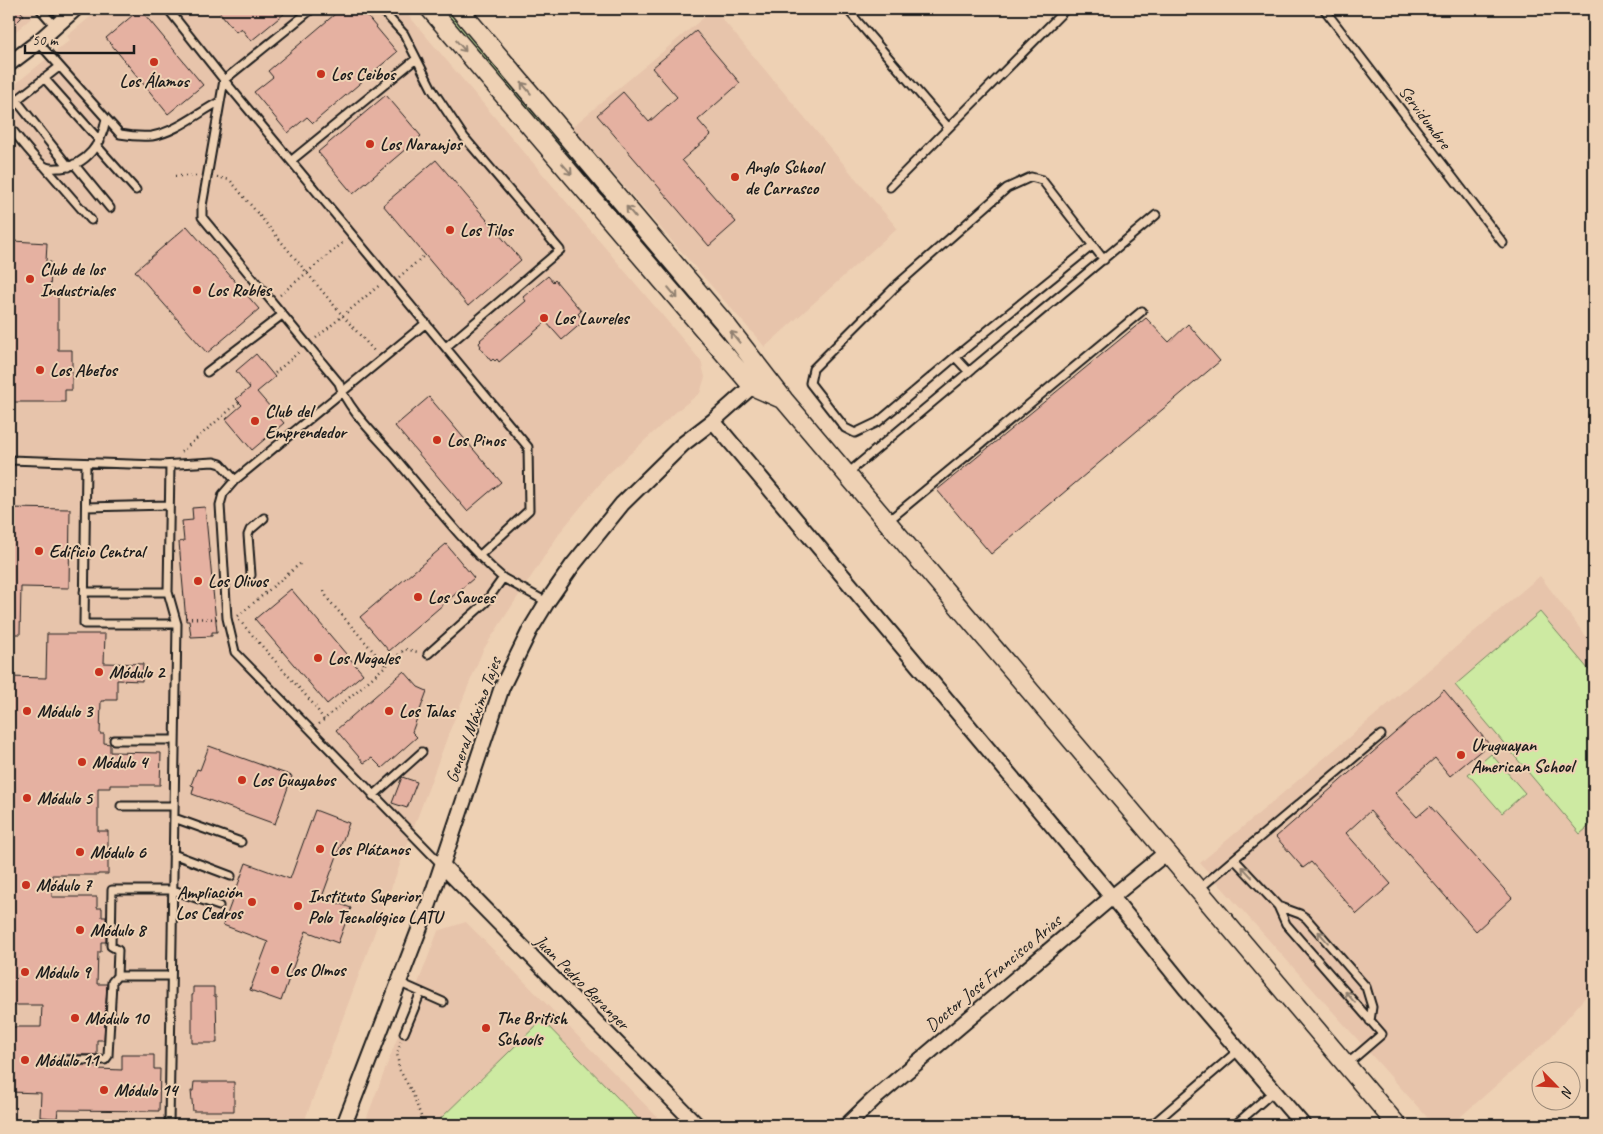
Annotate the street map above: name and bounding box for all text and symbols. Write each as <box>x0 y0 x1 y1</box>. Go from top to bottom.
scale bar <box>25 22 134 54</box>
text: 50 m <box>32 31 59 50</box>
one-way arrow <box>456 39 467 52</box>
marker: Los Álamos <box>148 56 160 68</box>
place label: Los Ceibos <box>331 63 397 85</box>
marker: Los Ceibos <box>315 68 327 80</box>
place label: Los Álamos <box>120 70 190 92</box>
street label: Servidumbre <box>1394 81 1457 154</box>
one-way arrow <box>521 82 532 95</box>
place label: Los Naranjos <box>380 133 463 155</box>
marker: Los Naranjos <box>364 138 376 150</box>
place label: Anglo School de Carrasco <box>745 156 826 199</box>
one-way arrow <box>561 163 573 176</box>
marker: Anglo School de Carrasco <box>729 171 741 183</box>
one-way arrow <box>625 206 636 219</box>
place label: Los Tilos <box>460 219 514 241</box>
marker: Los Tilos <box>444 224 456 236</box>
place label: Club de los Industriales <box>40 258 116 301</box>
marker: Club de los Industriales <box>24 273 36 285</box>
place label: Los Robles <box>207 279 273 301</box>
marker: Los Robles <box>191 284 203 296</box>
one-way arrow <box>667 286 678 299</box>
place label: Los Laureles <box>554 307 630 329</box>
marker: Los Laureles <box>538 312 550 324</box>
one-way arrow <box>730 331 741 344</box>
place label: Los Abetos <box>50 359 119 381</box>
marker: Los Abetos <box>34 364 46 376</box>
place label: Club del Emprendedor <box>265 400 348 443</box>
marker: Club del Emprendedor <box>249 415 261 427</box>
place label: Los Pinos <box>447 429 507 451</box>
marker: Los Pinos <box>431 434 443 446</box>
place label: Edificio Central <box>49 540 148 562</box>
marker: Edificio Central <box>33 545 45 557</box>
place label: Los Olivos <box>208 570 269 592</box>
marker: Los Olivos <box>192 575 204 587</box>
place label: Los Sauces <box>428 586 496 608</box>
marker: Los Sauces <box>412 591 424 603</box>
place label: Los Nogales <box>328 647 401 669</box>
marker: Los Nogales <box>312 652 324 664</box>
street label: General Máximo Tajes <box>440 653 506 786</box>
place label: Módulo 2 <box>109 661 166 683</box>
marker: Módulo 2 <box>93 666 105 678</box>
place label: Módulo 3 <box>37 700 94 722</box>
place label: Los Talas <box>399 700 456 722</box>
marker: Módulo 3 <box>21 705 33 717</box>
marker: Los Talas <box>383 705 395 717</box>
place label: Uruguayan American School <box>1471 734 1577 777</box>
marker: Uruguayan American School <box>1455 749 1467 761</box>
place label: Módulo 4 <box>92 751 149 773</box>
marker: Módulo 4 <box>76 756 88 768</box>
place label: Los Guayabos <box>252 769 337 791</box>
marker: Los Guayabos <box>236 774 248 786</box>
place label: Módulo 5 <box>37 787 94 809</box>
marker: Módulo 5 <box>21 792 33 804</box>
place label: Los Plátanos <box>330 838 411 860</box>
place label: Módulo 6 <box>90 841 147 863</box>
marker: Los Plátanos <box>314 843 326 855</box>
marker: Módulo 6 <box>74 846 86 858</box>
one-way arrow <box>1241 866 1253 879</box>
place label: Módulo 7 <box>36 874 93 896</box>
marker: Módulo 7 <box>20 879 32 891</box>
place label: Ampliación Los Cedros <box>176 881 244 924</box>
place label: Instituto Superior Polo Tecnológico LATU <box>308 885 445 928</box>
marker: Ampliación Los Cedros <box>246 896 258 908</box>
marker: Instituto Superior Polo Tecnológico LATU <box>292 900 304 912</box>
street label: Doctor José Francisco Arias <box>921 909 1067 1036</box>
place label: Módulo 8 <box>90 919 147 941</box>
marker: Módulo 8 <box>74 924 86 936</box>
street label: Juan Pedro Beranger <box>529 929 636 1036</box>
one-way arrow <box>1317 931 1329 944</box>
place label: Los Olmos <box>285 959 347 981</box>
place label: Módulo 9 <box>35 961 92 983</box>
marker: Los Olmos <box>269 964 281 976</box>
marker: Módulo 9 <box>19 966 31 978</box>
one-way arrow <box>1344 991 1355 1004</box>
place label: Módulo 10 <box>85 1007 150 1029</box>
place label: The British Schools <box>496 1007 568 1050</box>
marker: Módulo 10 <box>69 1012 81 1024</box>
marker: The British Schools <box>480 1022 492 1034</box>
place label: Módulo 11 <box>35 1049 100 1071</box>
marker: Módulo 11 <box>19 1054 31 1066</box>
north arrow <box>1530 1062 1580 1112</box>
place label: Módulo 14 <box>114 1079 179 1101</box>
marker: Módulo 14 <box>98 1084 110 1096</box>
text: N <box>1557 1084 1577 1101</box>

